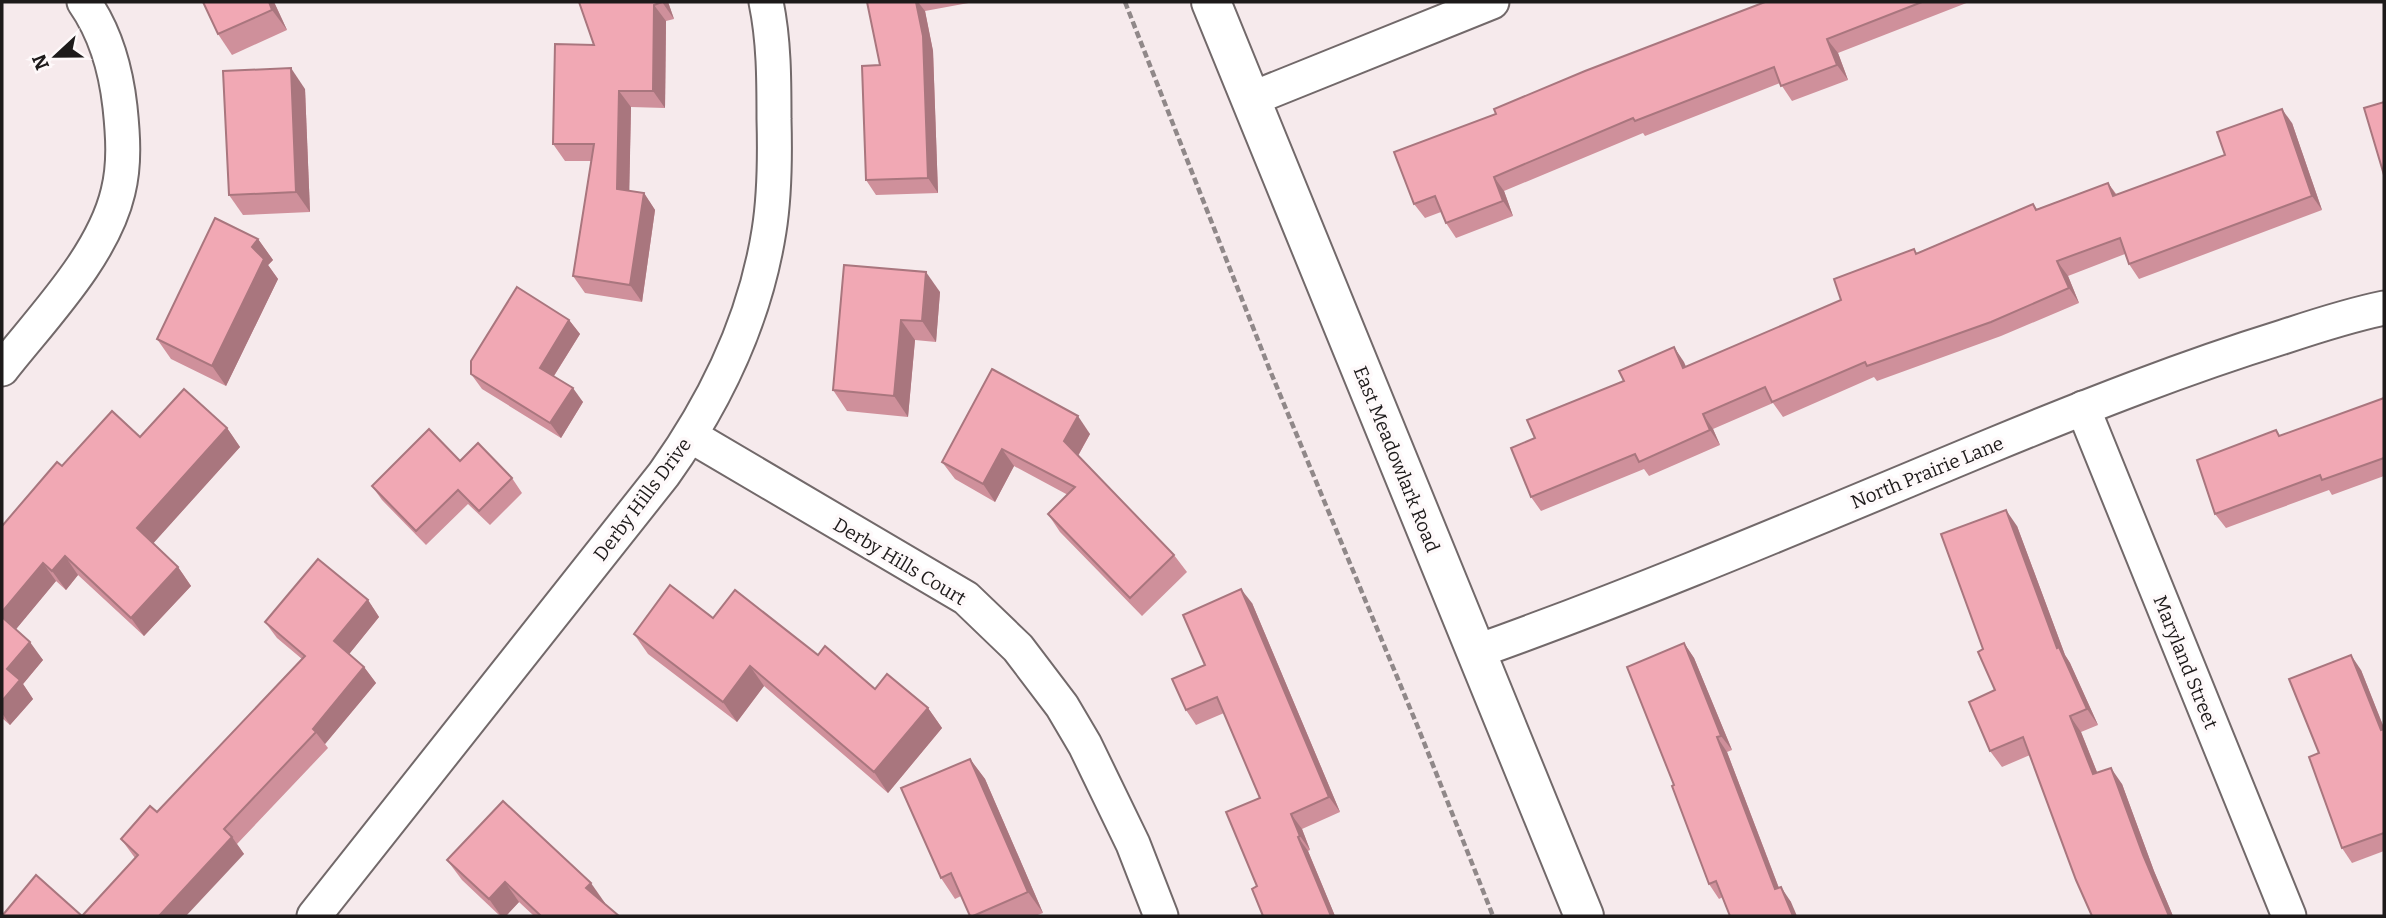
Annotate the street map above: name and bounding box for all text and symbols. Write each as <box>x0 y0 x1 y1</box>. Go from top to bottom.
north arrow <box>21 21 91 91</box>
text: N <box>27 51 54 73</box>
street label: East Meadowlark Road <box>1349 363 1444 556</box>
street label: North Prairie Lane <box>1848 431 2007 514</box>
street label: Derby Hills Drive <box>589 433 696 565</box>
street label: Derby Hills Court <box>829 513 970 610</box>
street label: Maryland Street <box>2148 592 2223 732</box>

